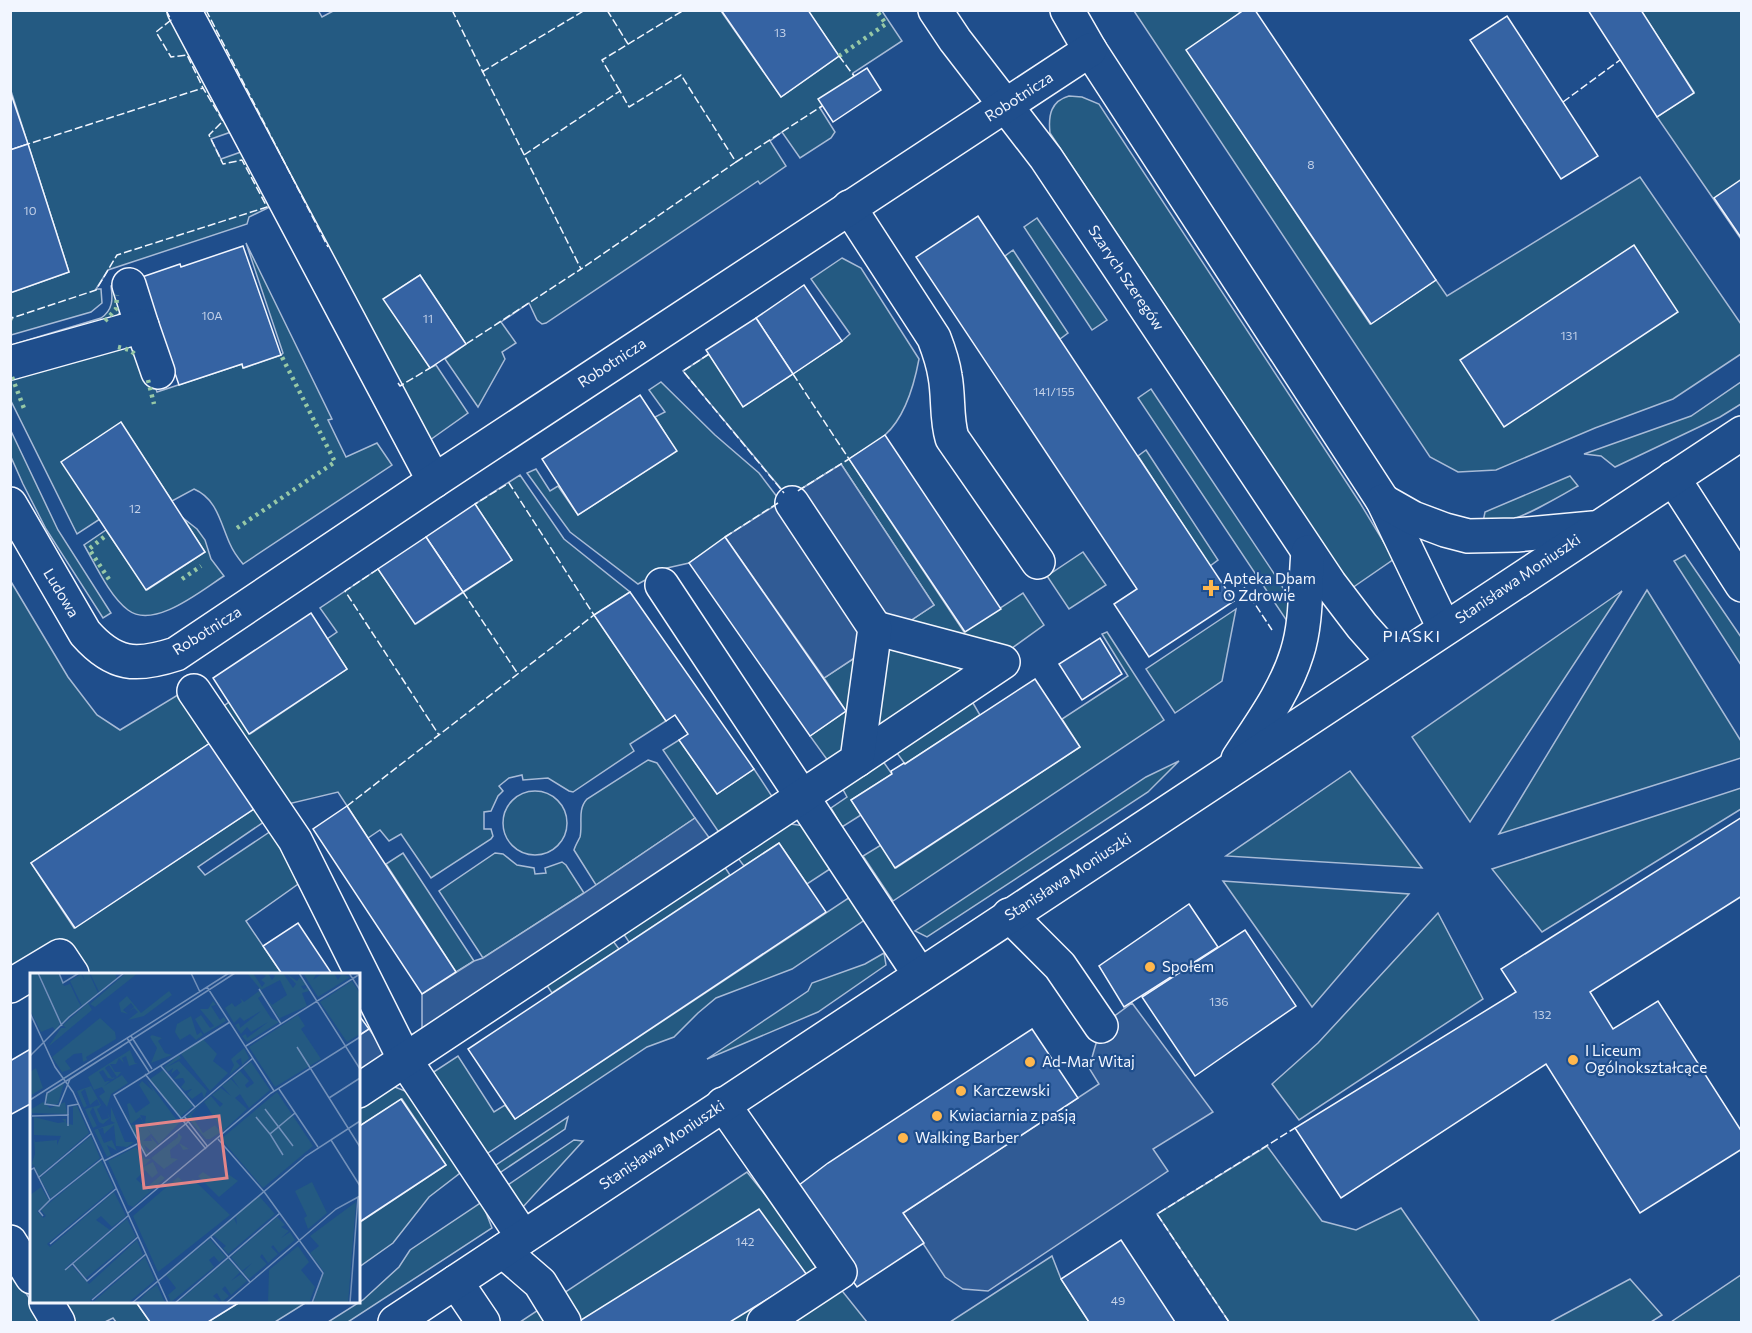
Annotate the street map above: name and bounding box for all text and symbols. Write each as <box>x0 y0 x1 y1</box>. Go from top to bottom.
house number: 13 <box>774 25 786 39</box>
street label: Robotnicza <box>981 67 1056 125</box>
house number: 8 <box>1307 157 1315 171</box>
house number: 10 <box>24 203 37 217</box>
street label: Szarych Szeregów <box>1085 221 1169 333</box>
house number: 10A <box>202 308 222 322</box>
house number: 11 <box>423 311 433 325</box>
house number: 131 <box>1560 328 1578 342</box>
street label: Robotnicza <box>574 333 649 391</box>
house number: 141/155 <box>1033 384 1075 398</box>
house number: 12 <box>129 501 141 515</box>
street label: Stanisława Moniuszki <box>1451 530 1583 627</box>
street label: Ludowa <box>40 565 83 620</box>
place label: Apteka Dbam O Zdrowie <box>1223 569 1316 604</box>
marker: Apteka Dbam O Zdrowie <box>1204 581 1218 595</box>
street label: Robotnicza <box>169 602 244 658</box>
district label: PIASKI <box>1382 626 1442 645</box>
street label: Stanisława Moniuszki <box>1001 829 1134 924</box>
place label: Społem <box>1162 957 1214 975</box>
marker: Społem <box>1143 960 1157 974</box>
inset map <box>30 973 360 1303</box>
house number: 136 <box>1209 994 1229 1008</box>
house number: 132 <box>1533 1007 1552 1021</box>
place label: I Liceum Ogólnokształcące <box>1585 1041 1707 1076</box>
place label: Ad-Mar Witaj <box>1042 1052 1135 1070</box>
marker: I Liceum Ogólnokształcące <box>1566 1053 1580 1067</box>
marker: Ad-Mar Witaj <box>1023 1055 1037 1069</box>
place label: Karczewski <box>973 1081 1050 1099</box>
marker: Karczewski <box>954 1084 968 1098</box>
street label: Stanisława Moniuszki <box>595 1096 727 1193</box>
place label: Kwiaciarnia z pasją <box>949 1106 1076 1124</box>
marker: Kwiaciarnia z pasją <box>930 1109 944 1123</box>
place label: Walking Barber <box>915 1128 1019 1146</box>
marker: Walking Barber <box>896 1131 910 1145</box>
house number: 142 <box>736 1234 755 1248</box>
house number: 49 <box>1111 1293 1125 1307</box>

